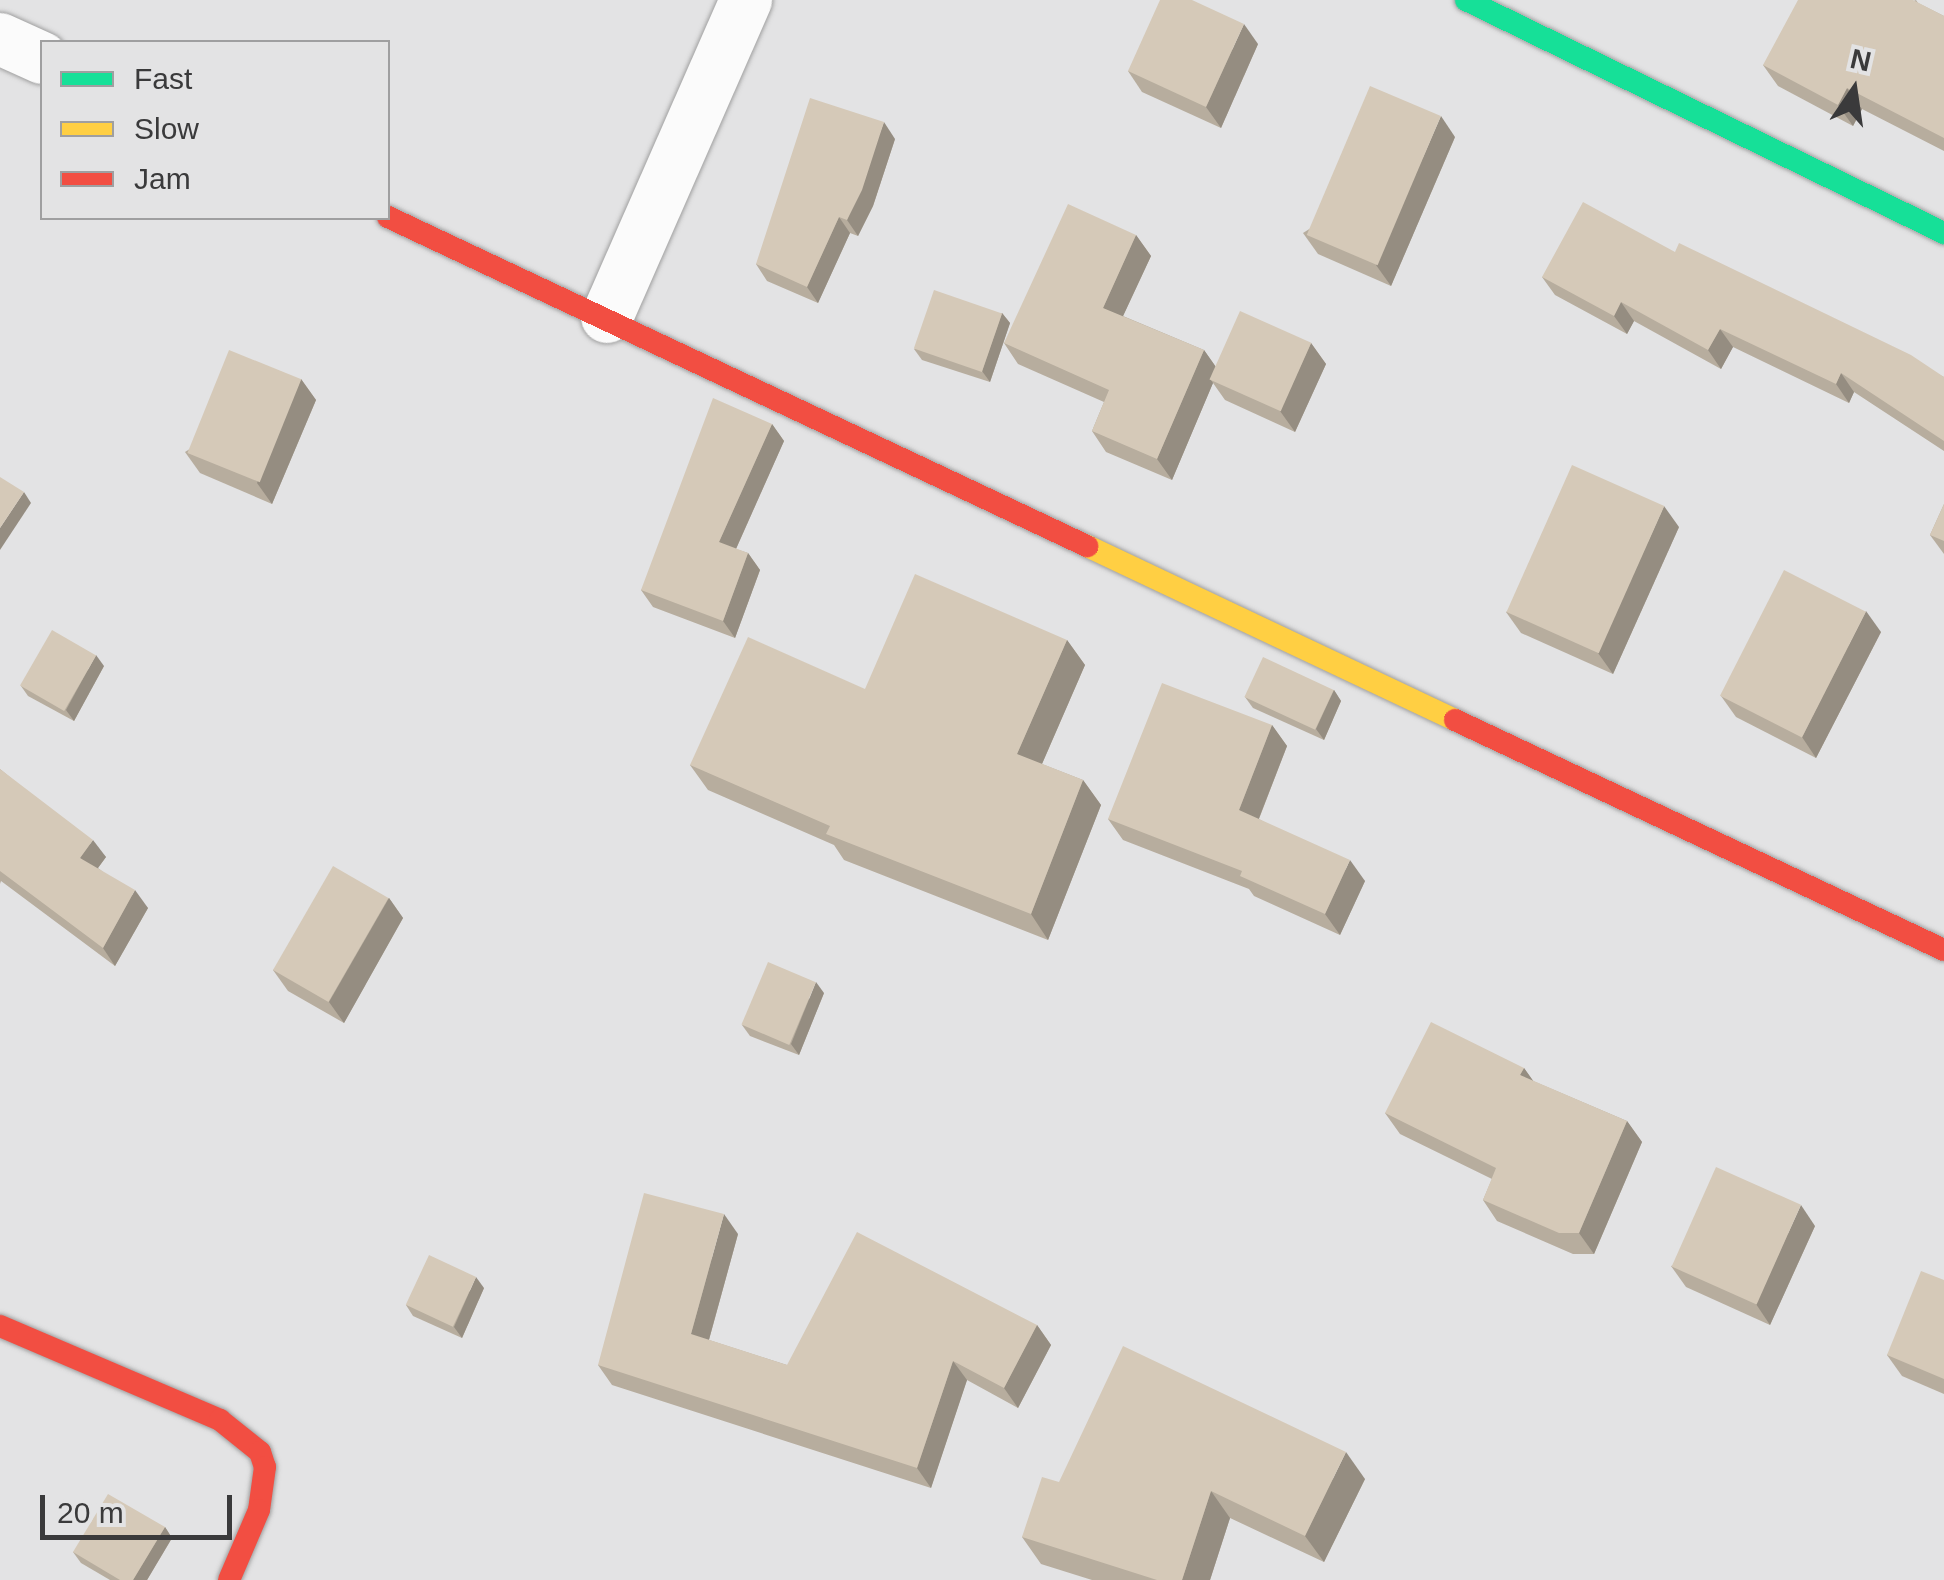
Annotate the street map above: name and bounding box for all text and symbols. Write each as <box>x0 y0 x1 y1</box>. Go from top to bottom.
legend <box>40 40 390 220</box>
north arrow <box>1804 40 1904 140</box>
text: N <box>1848 43 1874 78</box>
text: Fast <box>134 62 192 95</box>
text: Slow <box>134 112 199 145</box>
text: Jam <box>134 162 191 195</box>
scale bar <box>45 1475 238 1537</box>
text: 20 m <box>57 1496 124 1529</box>

